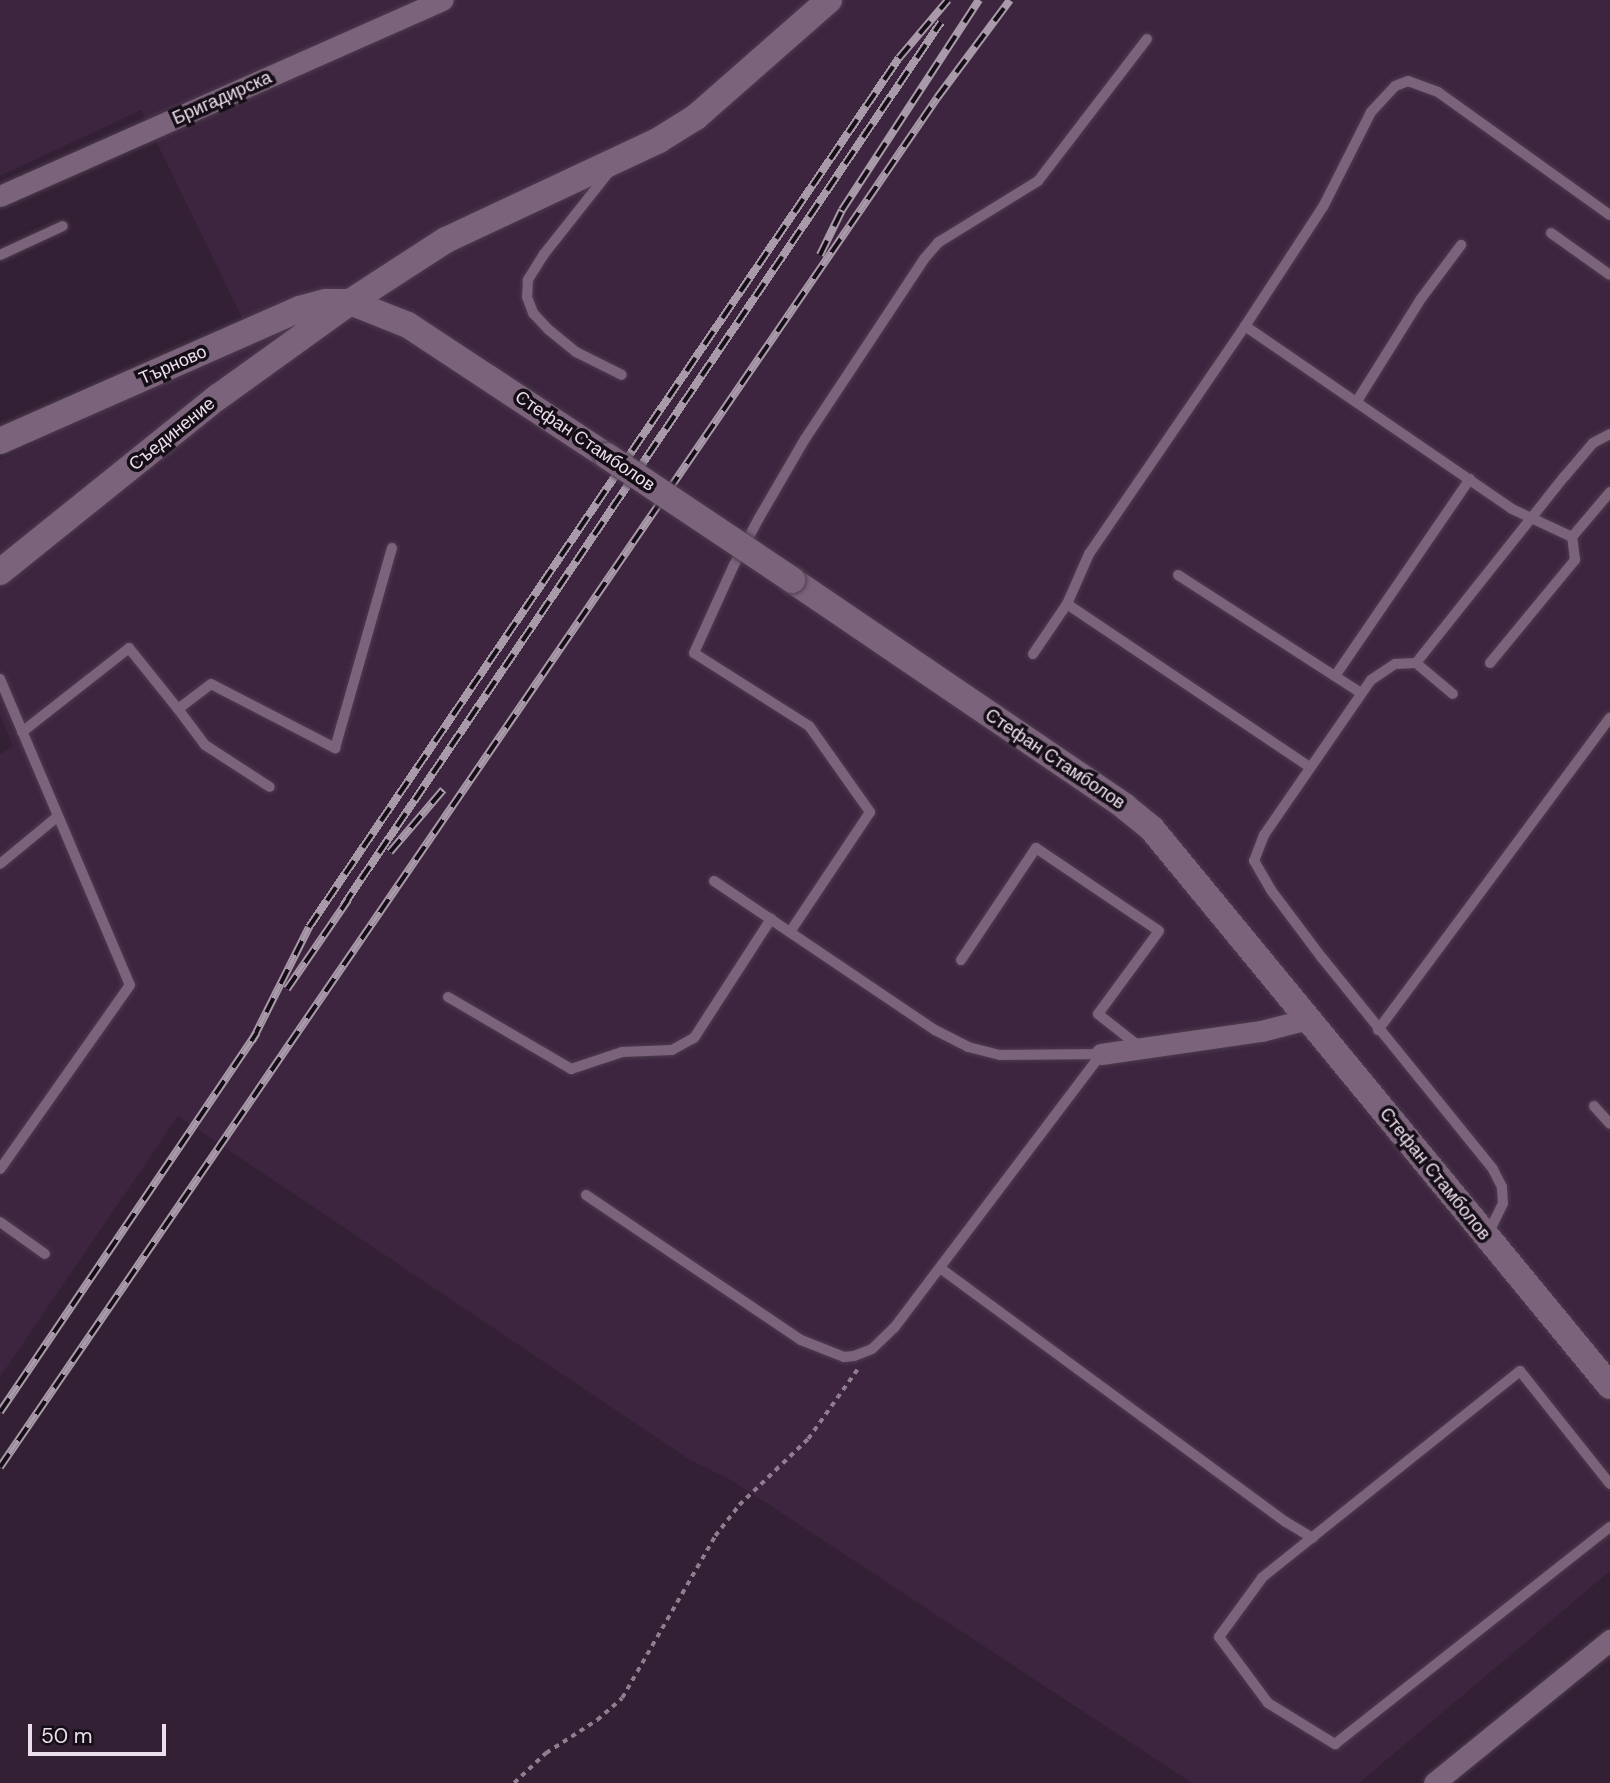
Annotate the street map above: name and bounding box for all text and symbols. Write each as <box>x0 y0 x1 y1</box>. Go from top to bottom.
street label: Бригадирска <box>169 67 275 129</box>
street label: Търново <box>136 341 210 389</box>
street label: Стефан Стамболов <box>511 386 659 496</box>
street label: Съединение <box>125 393 219 475</box>
street label: Стефан Стамболов <box>981 704 1129 814</box>
street label: Стефан Стамболов <box>1375 1103 1495 1245</box>
scale bar <box>32 1710 170 1754</box>
text: 50 m <box>41 1722 92 1750</box>

